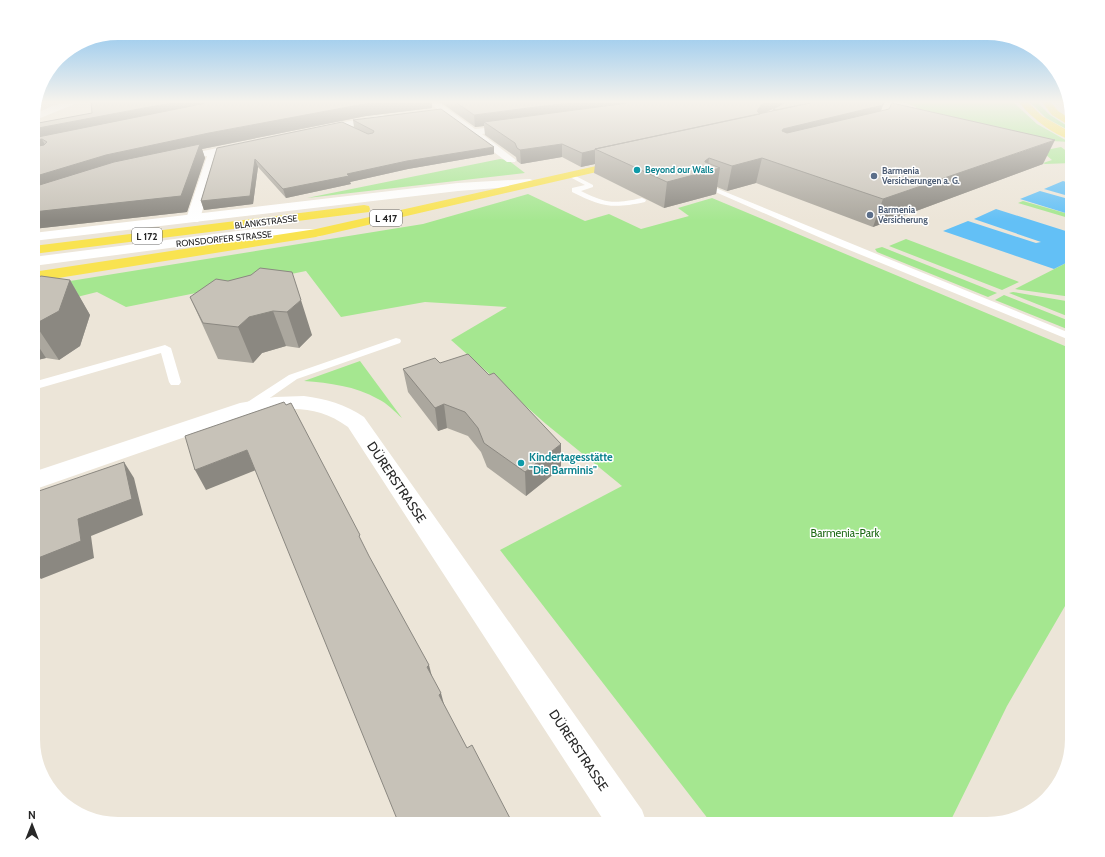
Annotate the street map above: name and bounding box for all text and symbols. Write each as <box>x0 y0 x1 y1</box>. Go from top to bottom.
place label: Beyond our Walls <box>645 164 714 175</box>
marker: Beyond our Walls <box>632 165 642 175</box>
place label: Barmenia Versicherungen a. G. <box>882 165 960 186</box>
marker: Barmenia Versicherungen a. G. <box>869 171 879 181</box>
place label: Barmenia Versicherung <box>878 204 928 225</box>
road number: L 417 <box>370 210 402 226</box>
marker: Barmenia Versicherung <box>865 210 875 220</box>
street label: BLANKSTRASSE <box>234 212 298 231</box>
road number: L 172 <box>132 228 162 244</box>
street label: RONSDORFER STRASSE <box>175 228 273 249</box>
street label: DÜRERSTRASSE <box>364 438 430 526</box>
place label: Kindertagesstätte "Die Barminis" <box>529 450 613 477</box>
marker: Kindertagesstätte "Die Barminis" <box>516 458 526 468</box>
park label: Barmenia-Park <box>811 526 879 540</box>
street label: DÜRERSTRASSE <box>546 706 612 794</box>
north arrow <box>12 805 52 845</box>
text: N <box>28 808 36 822</box>

